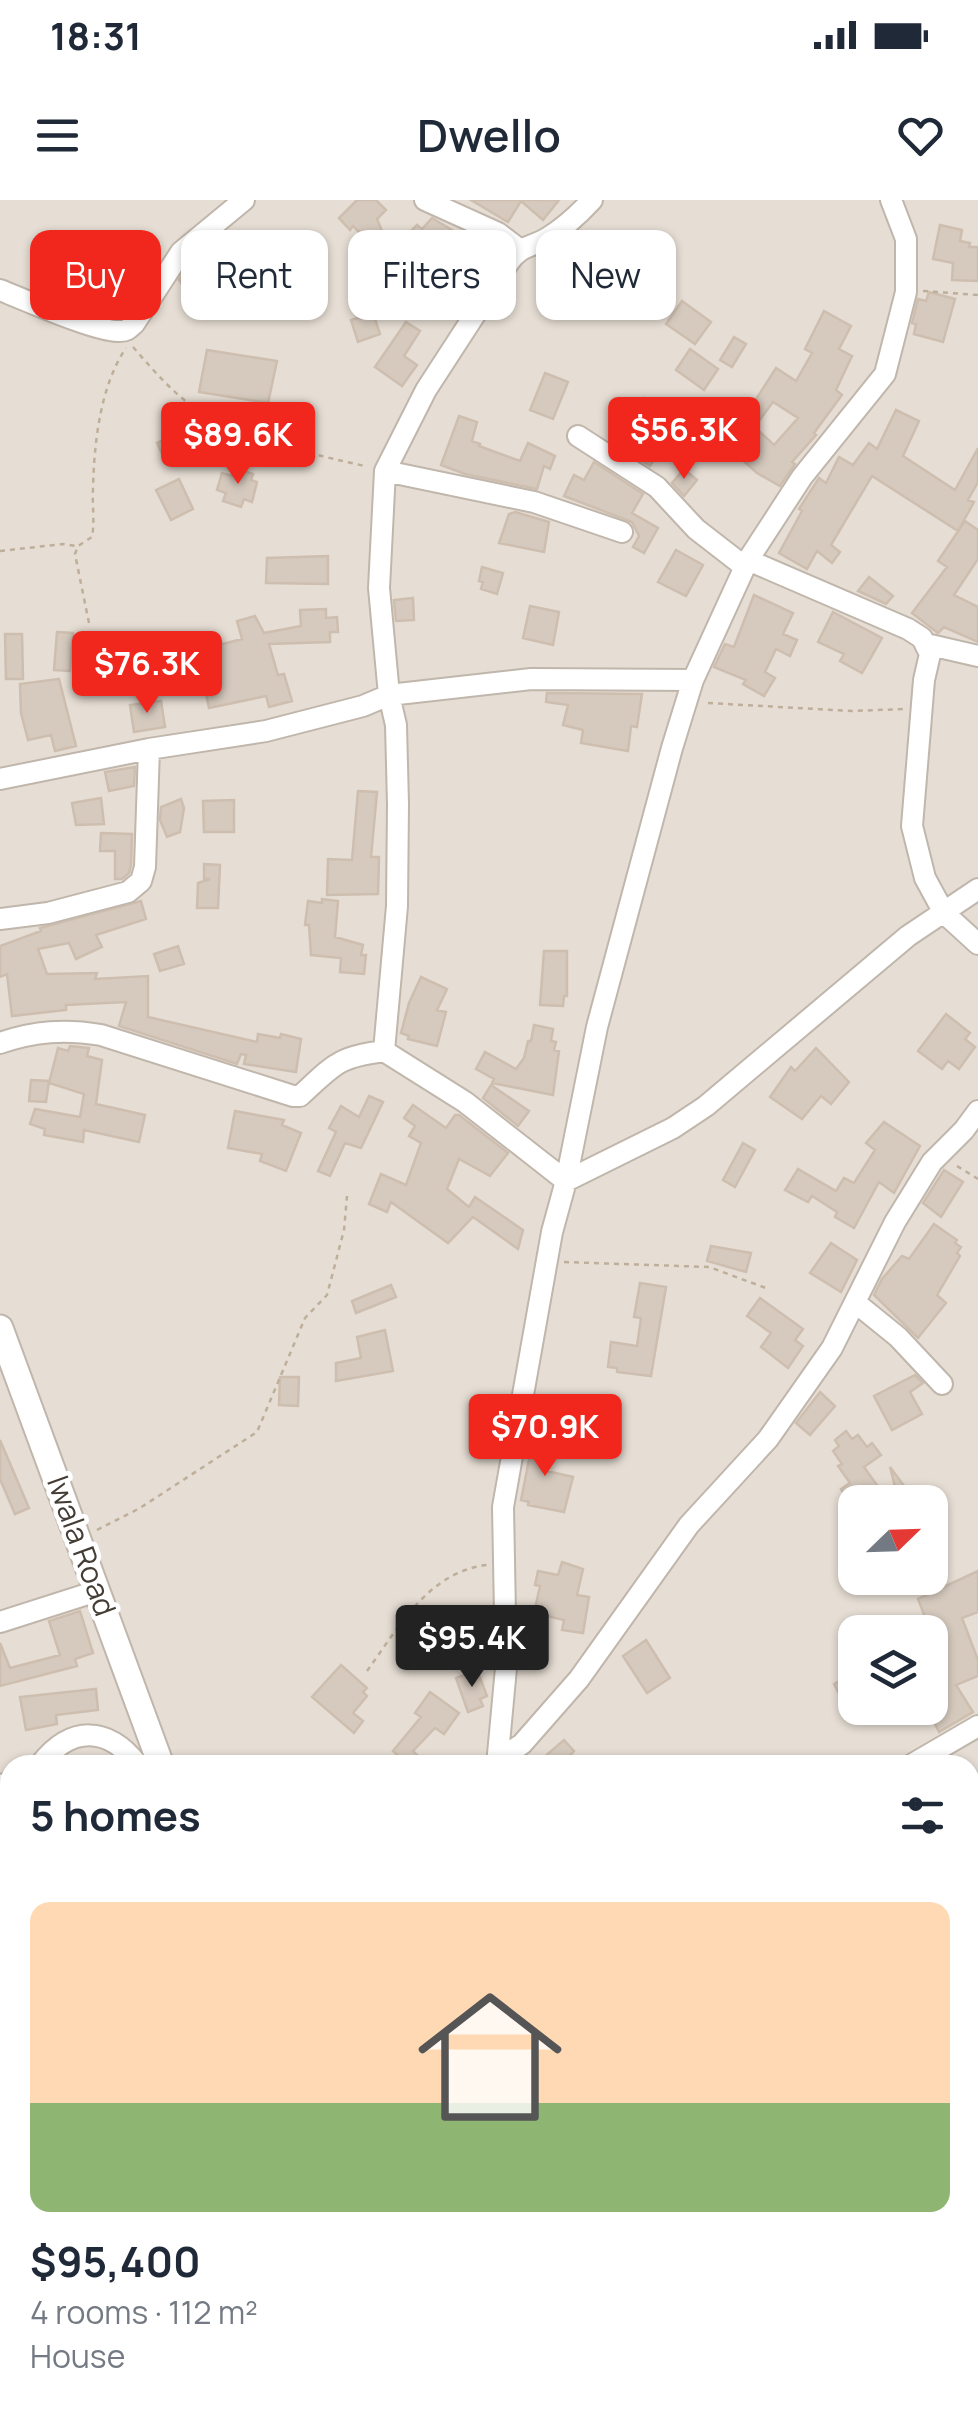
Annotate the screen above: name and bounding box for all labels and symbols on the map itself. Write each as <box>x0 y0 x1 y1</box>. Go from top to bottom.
pin: $56.3K <box>603 397 765 482</box>
pin: $89.6K <box>157 402 319 487</box>
pin: $76.3K <box>66 631 228 716</box>
pin: $70.9K <box>464 1394 626 1479</box>
street label: Iwala Road <box>38 1470 127 1621</box>
north arrow <box>838 1485 948 1595</box>
pin: $95.4K <box>391 1605 553 1690</box>

